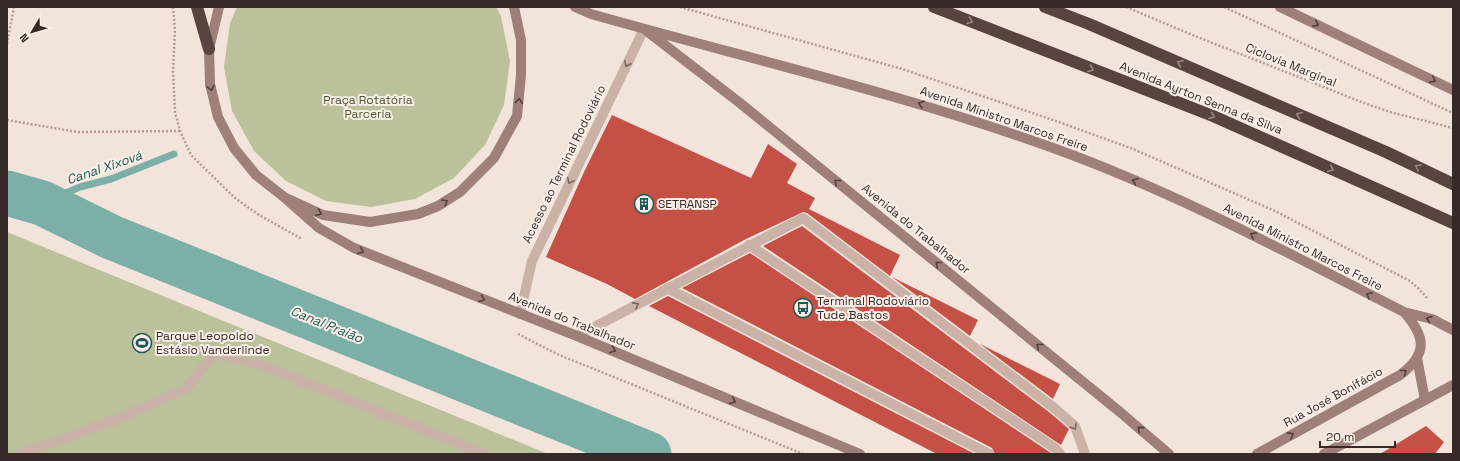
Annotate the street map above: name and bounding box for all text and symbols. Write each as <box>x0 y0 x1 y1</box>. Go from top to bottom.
north arrow <box>12 12 52 52</box>
one-way arrow <box>967 17 974 25</box>
one-way arrow <box>1311 19 1319 27</box>
text: N <box>16 31 32 45</box>
street label: Ciclovia Marginal <box>1243 39 1339 91</box>
street label: Avenida Ayrton Senna da Silva <box>1117 58 1285 138</box>
one-way arrow <box>624 60 632 67</box>
one-way arrow <box>1176 60 1183 68</box>
one-way arrow <box>1088 64 1095 72</box>
one-way arrow <box>1429 75 1436 83</box>
street label: Acesso ao Terminal Rodoviário <box>519 82 609 246</box>
street label: Avenida Ministro Marcos Freire <box>918 83 1090 155</box>
one-way arrow <box>206 85 214 91</box>
park label: Praça Rotatória Parceria <box>323 92 413 122</box>
one-way arrow <box>514 97 523 104</box>
one-way arrow <box>917 100 924 109</box>
one-way arrow <box>1296 111 1303 119</box>
one-way arrow <box>1209 112 1216 120</box>
water label: Canal Xixová <box>64 146 145 188</box>
one-way arrow <box>1328 164 1335 172</box>
one-way arrow <box>1415 164 1422 172</box>
one-way arrow <box>567 177 575 184</box>
one-way arrow <box>1132 178 1140 186</box>
one-way arrow <box>835 180 842 187</box>
street label: Avenida do Trabalhador <box>858 180 974 278</box>
building icon: SETRANSP <box>633 193 655 215</box>
place label: SETRANSP <box>658 196 717 212</box>
one-way arrow <box>440 199 447 206</box>
street label: Avenida Ministro Marcos Freire <box>1221 200 1385 294</box>
one-way arrow <box>315 209 322 217</box>
one-way arrow <box>1250 233 1258 240</box>
one-way arrow <box>357 246 364 254</box>
one-way arrow <box>936 262 943 269</box>
street label: Avenida do Trabalhador <box>506 288 638 354</box>
one-way arrow <box>1366 292 1373 299</box>
place label: Terminal Rodoviário Tude Bastos <box>817 293 929 323</box>
one-way arrow <box>477 294 485 302</box>
bus stop icon: Terminal Rodoviário Tude Bastos <box>792 297 814 319</box>
water label: Canal Praião <box>288 302 366 347</box>
one-way arrow <box>632 302 639 309</box>
one-way arrow <box>1426 315 1433 324</box>
place label: Parque Leopoldo Estásio Vanderlinde <box>156 328 270 358</box>
sports icon: Parque Leopoldo Estásio Vanderlinde <box>131 332 153 354</box>
one-way arrow <box>1037 344 1044 351</box>
one-way arrow <box>609 346 616 354</box>
street label: Rua José Bonifácio <box>1281 363 1385 431</box>
one-way arrow <box>1400 370 1407 377</box>
one-way arrow <box>729 396 736 404</box>
one-way arrow <box>1069 423 1076 430</box>
scale bar <box>1320 423 1395 449</box>
one-way arrow <box>1137 426 1144 433</box>
text: 20 m <box>1326 429 1354 445</box>
one-way arrow <box>1287 433 1294 440</box>

